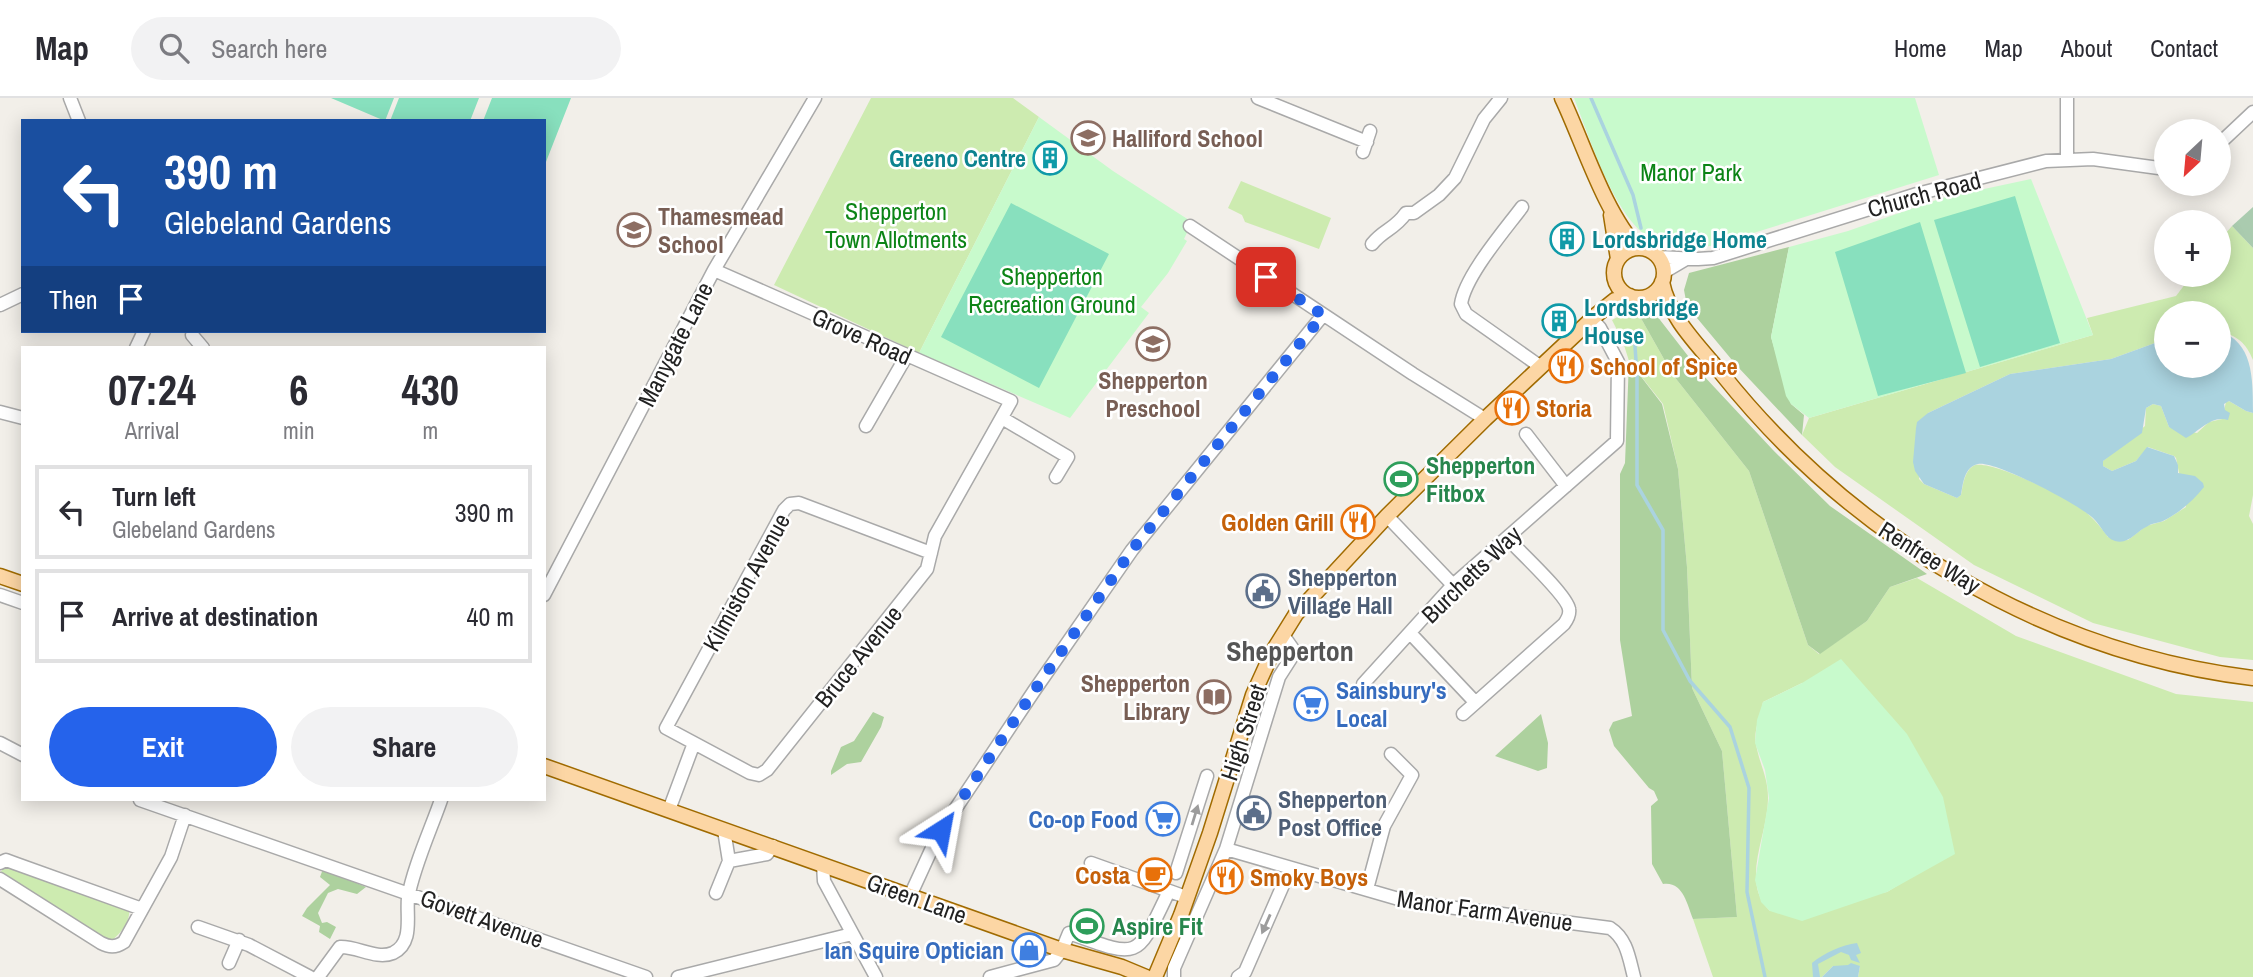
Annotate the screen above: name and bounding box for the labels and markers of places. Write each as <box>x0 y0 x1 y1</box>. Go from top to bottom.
school or university icon: Halliford School <box>1069 119 1107 157</box>
place label: Halliford School <box>1112 122 1263 154</box>
building icon: Greeno Centre <box>1031 139 1069 177</box>
place label: Greeno Centre <box>889 142 1026 174</box>
place label: Thamesmead School <box>658 200 784 260</box>
school or university icon: Thamesmead School <box>615 211 653 249</box>
building icon: Lordsbridge Home <box>1548 220 1586 258</box>
place label: Lordsbridge Home <box>1592 223 1767 255</box>
pin <box>1236 247 1296 307</box>
place label: Lordsbridge House <box>1584 291 1699 351</box>
building icon: Lordsbridge House <box>1540 302 1578 340</box>
school or university icon: Shepperton Preschool <box>1134 325 1172 363</box>
restaurant icon: School of Spice <box>1547 347 1585 385</box>
place label: School of Spice <box>1590 350 1738 382</box>
place label: Shepperton Preschool <box>1098 364 1208 424</box>
restaurant icon: Storia <box>1493 389 1531 427</box>
place label: Storia <box>1536 392 1592 424</box>
place label: Shepperton Fitbox <box>1426 449 1535 509</box>
sports icon: Shepperton Fitbox <box>1382 460 1420 498</box>
restaurant icon: Golden Grill <box>1339 503 1377 541</box>
place label: Golden Grill <box>1221 506 1334 538</box>
place label: Shepperton Village Hall <box>1288 561 1397 621</box>
public building icon: Shepperton Village Hall <box>1244 572 1282 610</box>
place label: Shepperton Library <box>1081 667 1190 727</box>
place label: Sainsbury's Local <box>1336 674 1447 734</box>
library icon: Shepperton Library <box>1195 678 1233 716</box>
supermarket icon: Sainsbury's Local <box>1292 685 1330 723</box>
place label: Shepperton Post Office <box>1278 783 1387 843</box>
public building icon: Shepperton Post Office <box>1235 794 1273 832</box>
supermarket icon: Co-op Food <box>1144 800 1182 838</box>
place label: Co-op Food <box>1029 803 1138 835</box>
cafe icon: Costa <box>1136 856 1174 894</box>
restaurant icon: Smoky Boys <box>1207 858 1245 896</box>
place label: Costa <box>1075 859 1130 891</box>
place label: Smoky Boys <box>1250 861 1368 893</box>
sports icon: Aspire Fit <box>1068 907 1106 945</box>
place label: Aspire Fit <box>1112 910 1203 942</box>
shop icon: Ian Squire Optician <box>1010 931 1048 969</box>
place label: Ian Squire Optician <box>825 934 1004 966</box>

